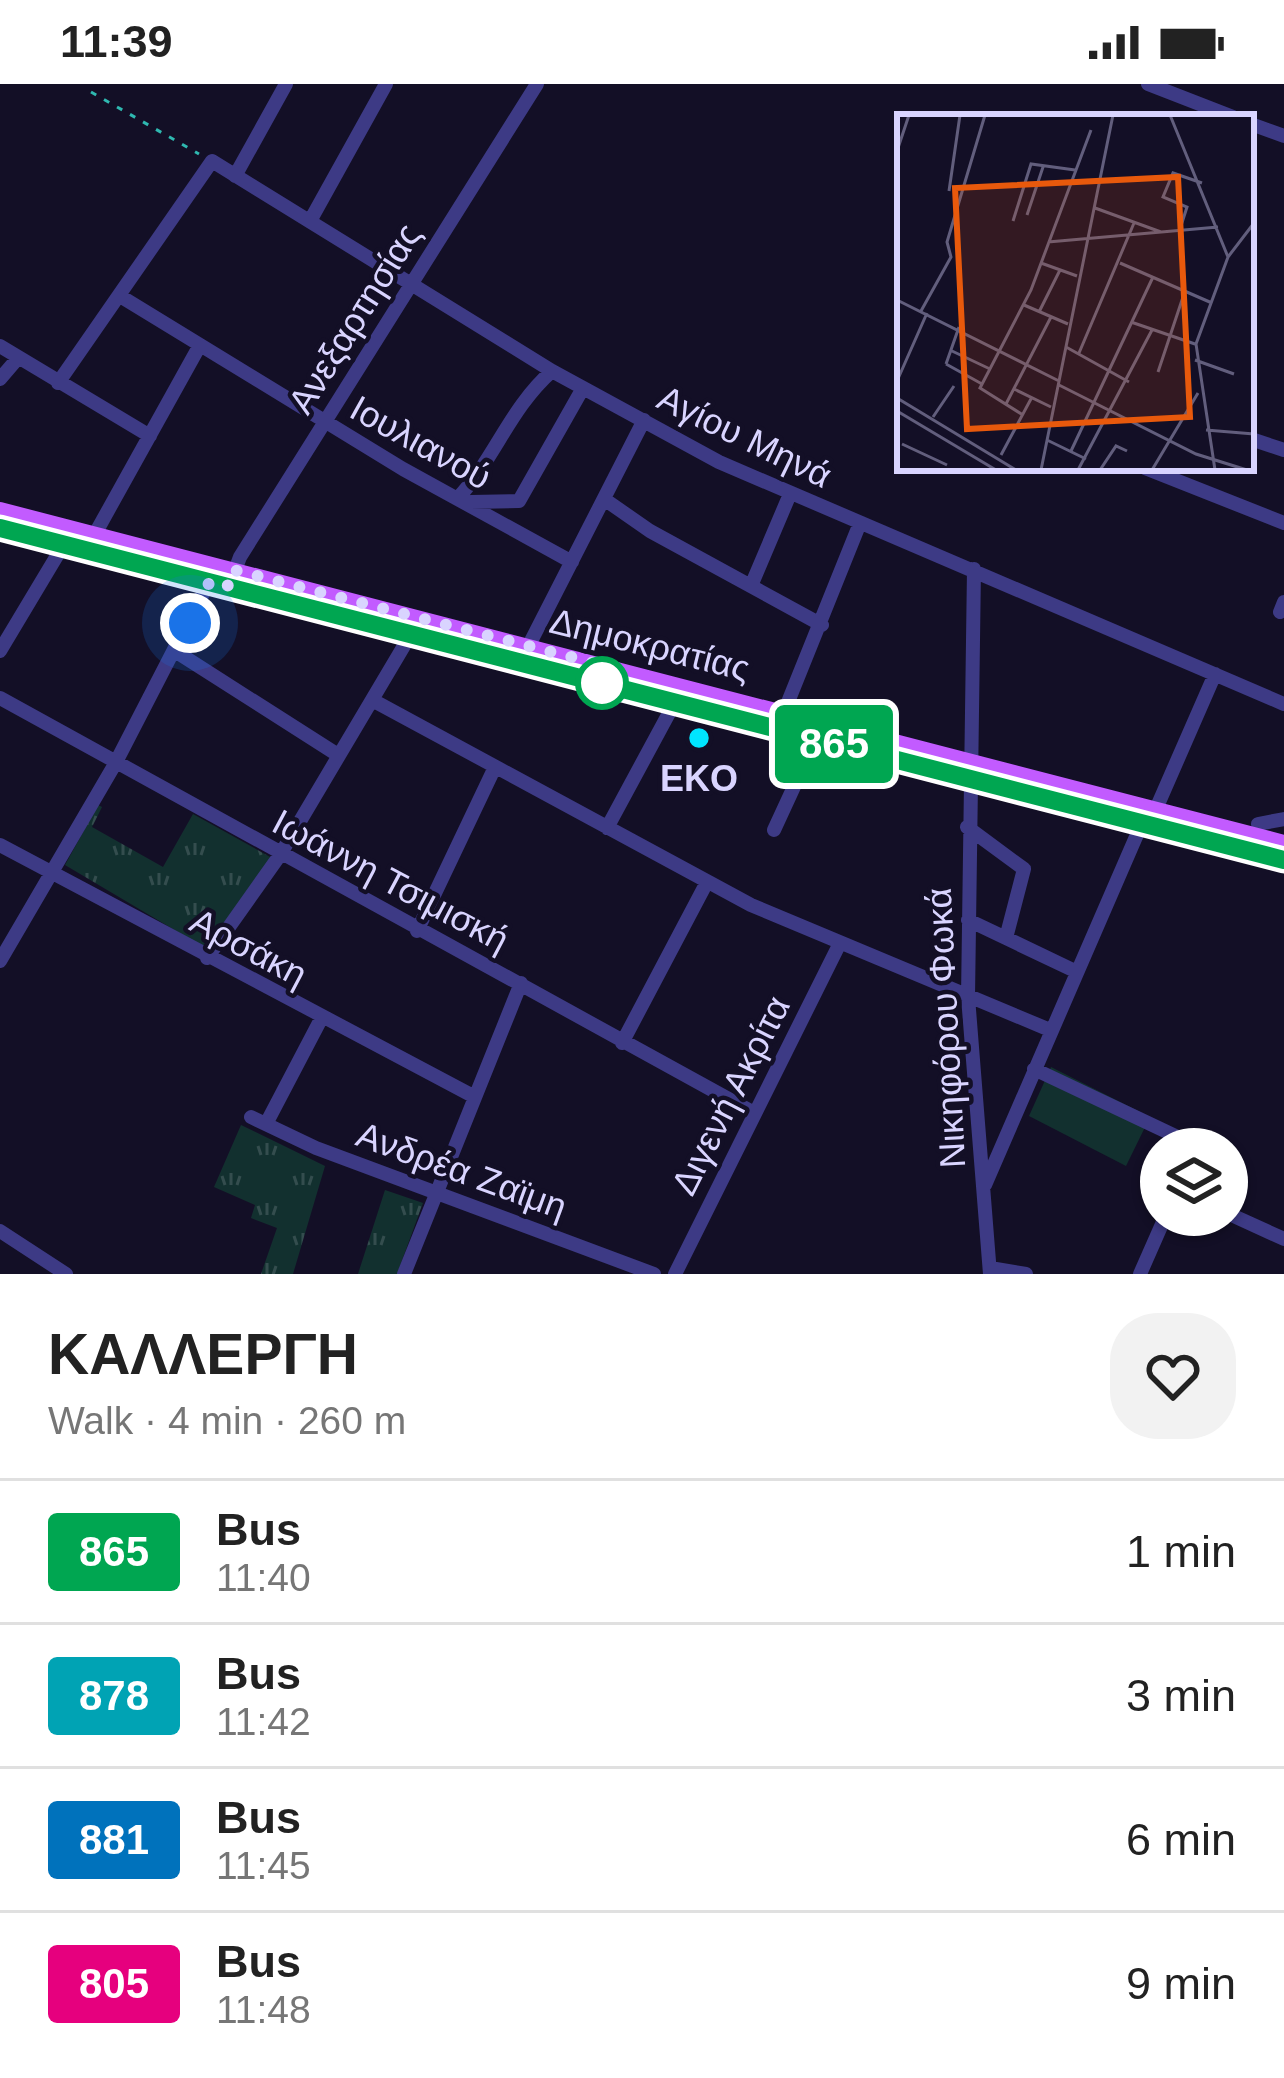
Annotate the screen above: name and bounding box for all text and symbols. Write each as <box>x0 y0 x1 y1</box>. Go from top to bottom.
text: 11:39 <box>60 16 173 67</box>
inset map <box>897 114 1254 471</box>
street label: Ανεξαρτησίας <box>280 216 429 421</box>
street label: Αγίου Μηνά <box>651 377 838 496</box>
street label: Ιουλιανού <box>343 387 498 498</box>
your location <box>160 593 220 653</box>
street label: Δημοκρατίας <box>546 600 754 689</box>
unlabelled marker <box>577 658 627 708</box>
line badge: 865 <box>765 705 903 783</box>
text: 865 <box>799 720 869 767</box>
marker: EKO <box>686 725 712 751</box>
place label: EKO <box>660 758 738 799</box>
street label: Ιωάννη Τσιμισκή <box>266 801 516 960</box>
street label: Νικηφόρου Φωκά <box>918 887 973 1169</box>
street label: Αρσάκη <box>184 900 314 995</box>
street label: Διγενή Ακρίτα <box>663 989 798 1201</box>
street label: Ανδρέα Ζαϊμη <box>351 1114 572 1227</box>
map controls <box>1140 1128 1248 1236</box>
button: layers <box>1140 1128 1248 1236</box>
button: heart <box>1110 1313 1236 1439</box>
text: ΚΑΛΛΕΡΓΗ <box>48 1322 358 1386</box>
text: Walk · 4 min · 260 m <box>48 1399 406 1442</box>
text: Bus <box>216 1504 301 1555</box>
text: 1 min <box>1126 1526 1236 1577</box>
text: 865 <box>79 1528 149 1575</box>
text: 11:40 <box>216 1556 311 1599</box>
text: Bus <box>216 1648 301 1699</box>
text: 3 min <box>1126 1670 1236 1721</box>
text: 878 <box>79 1672 149 1719</box>
text: 11:42 <box>216 1700 311 1743</box>
text: Bus <box>216 1792 301 1843</box>
text: 6 min <box>1126 1814 1236 1865</box>
text: 881 <box>79 1816 149 1863</box>
text: 11:45 <box>216 1844 311 1887</box>
text: Bus <box>216 1936 301 1987</box>
text: 9 min <box>1126 1958 1236 2009</box>
text: 805 <box>79 1960 149 2007</box>
text: 11:48 <box>216 1988 311 2031</box>

